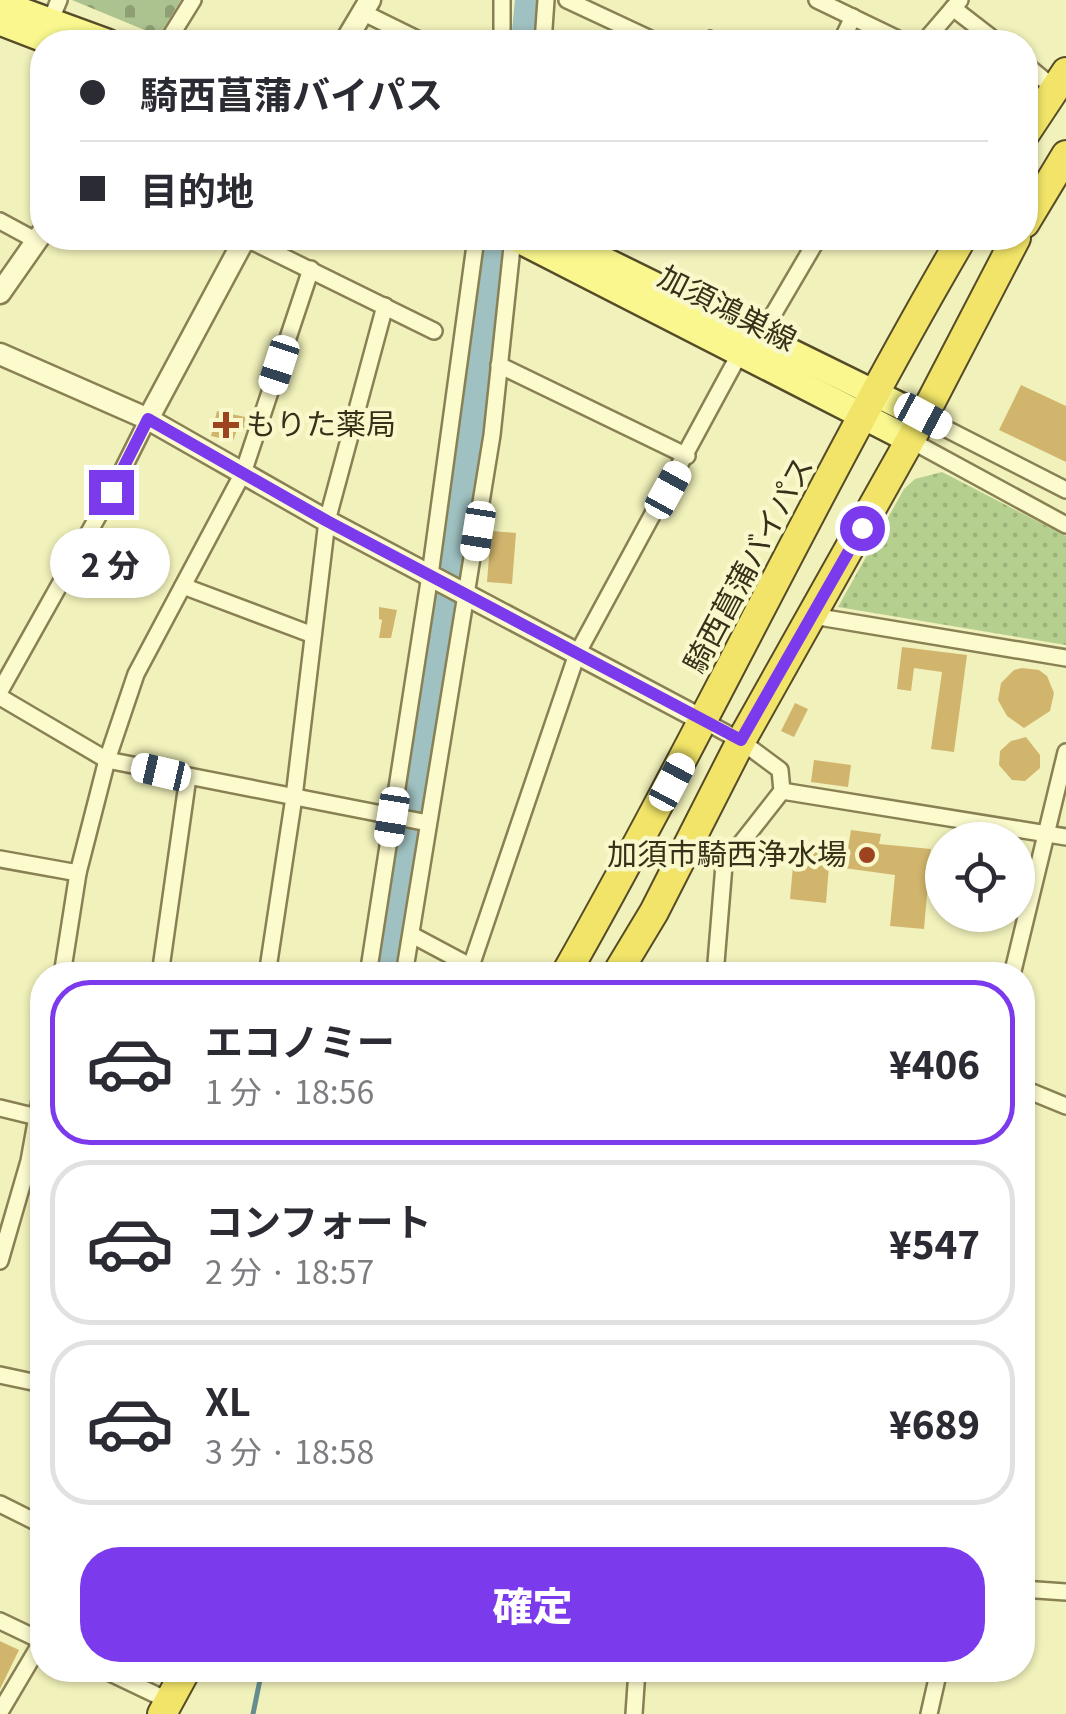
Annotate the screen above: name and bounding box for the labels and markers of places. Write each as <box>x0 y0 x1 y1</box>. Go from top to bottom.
place label: もりた薬局 <box>246 400 396 444</box>
marker: もりた薬局 <box>215 414 237 436</box>
place label: 加須市騎西浄水場 <box>607 830 847 874</box>
marker: 加須市騎西浄水場 <box>856 844 878 866</box>

